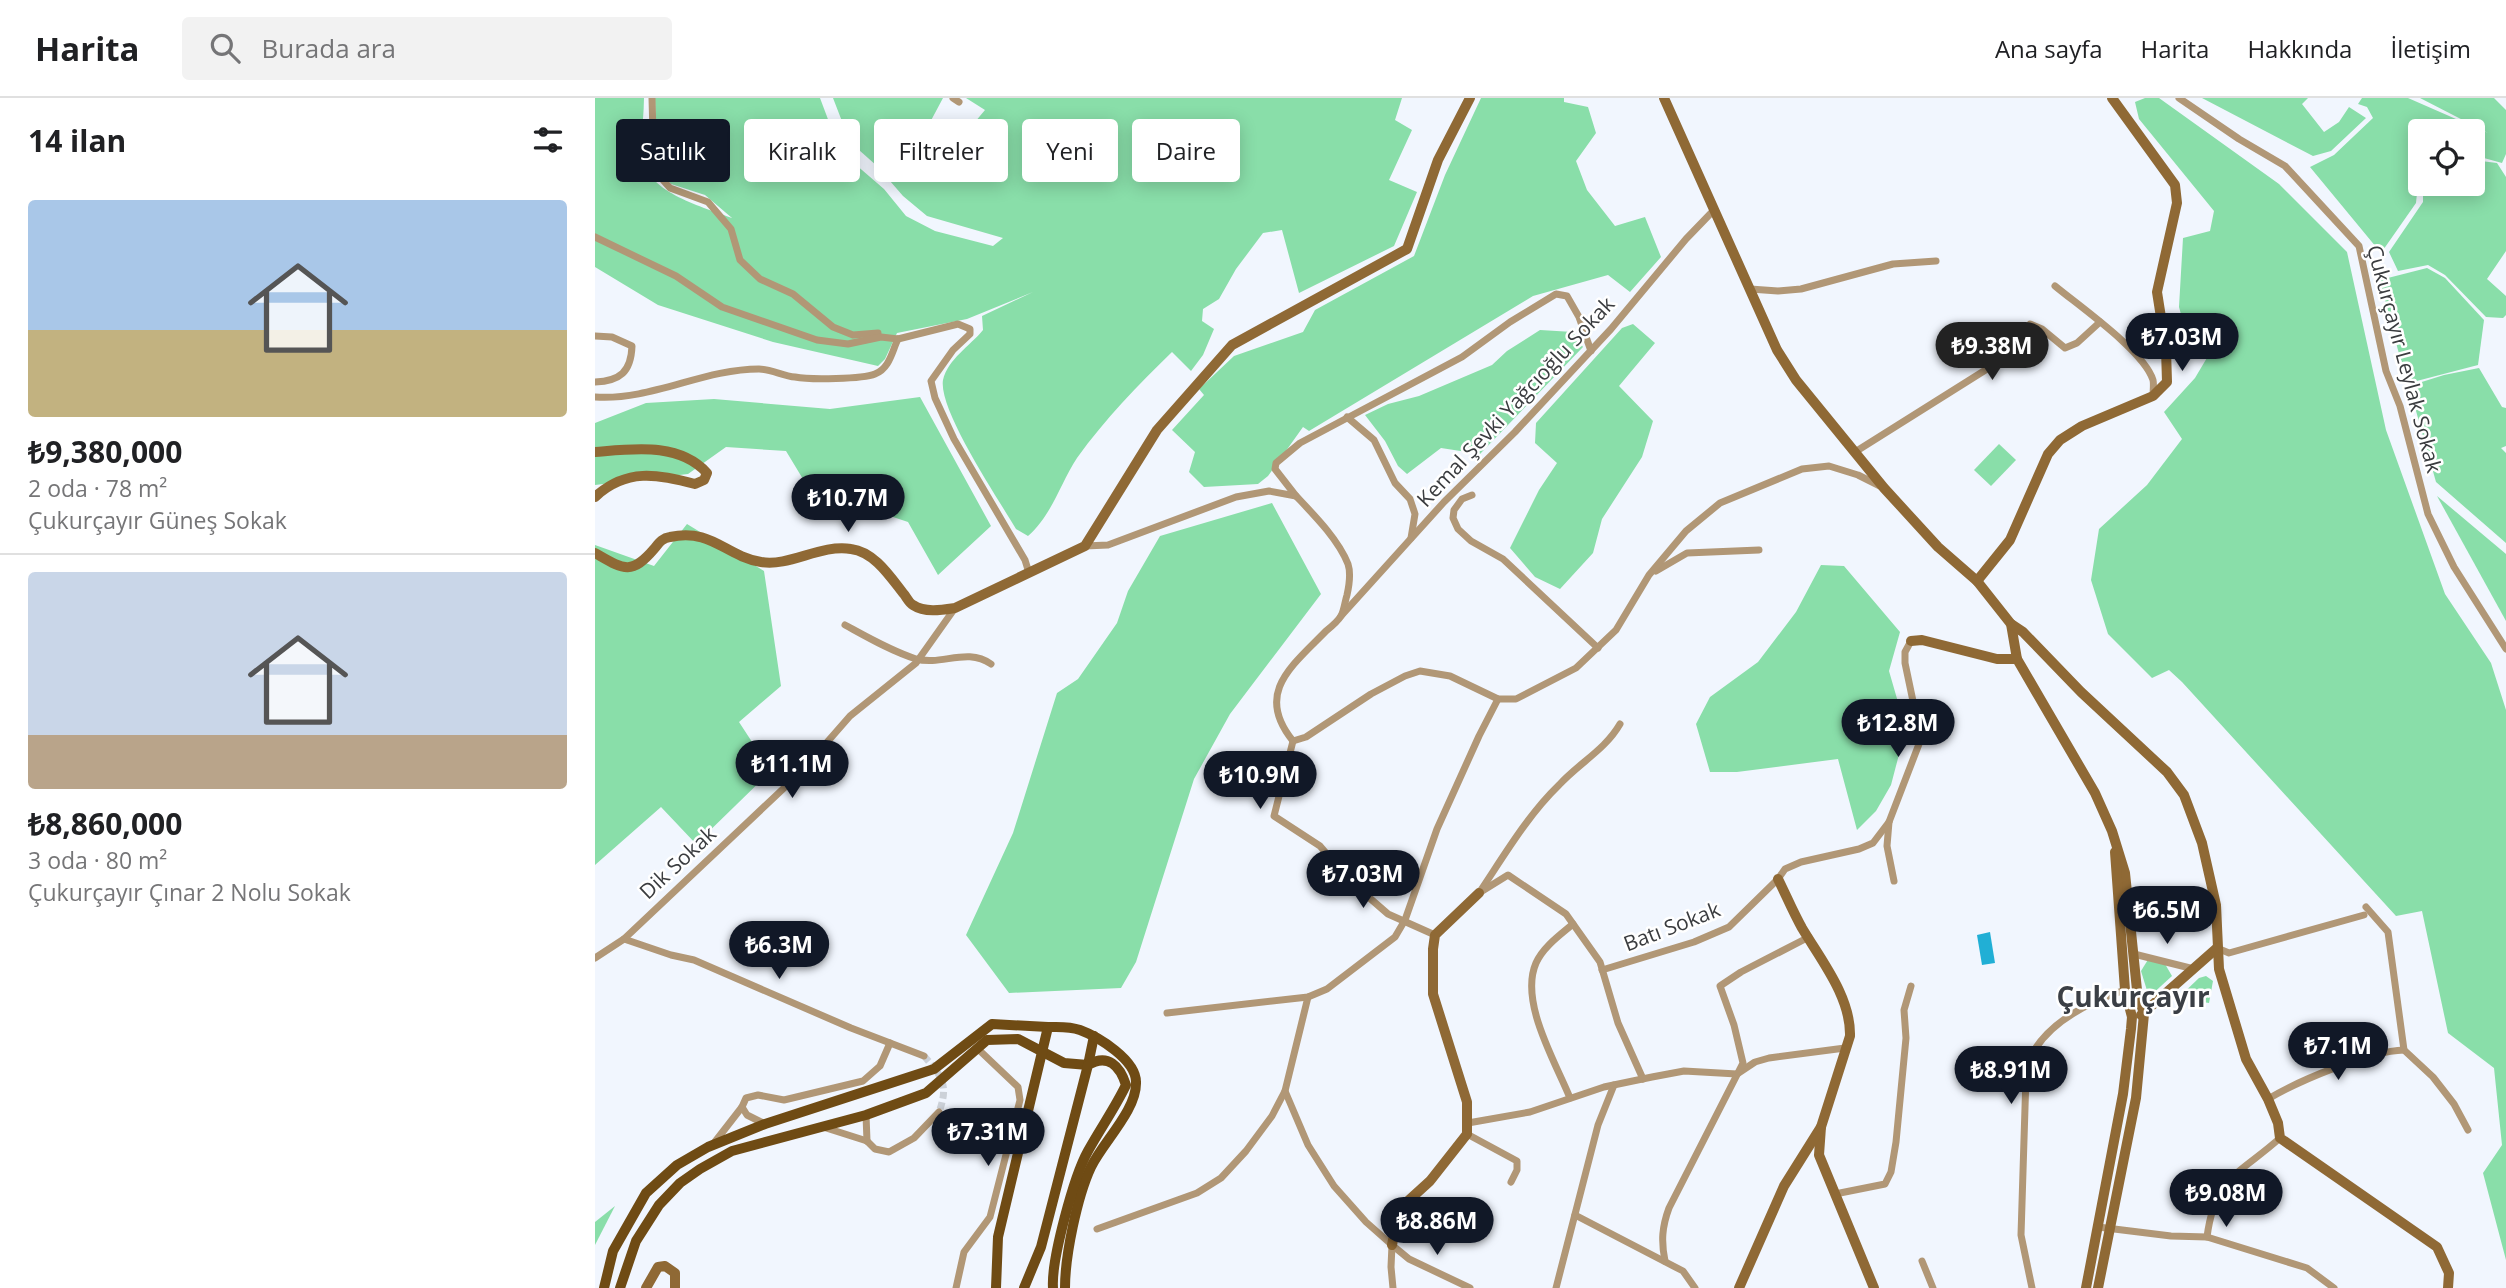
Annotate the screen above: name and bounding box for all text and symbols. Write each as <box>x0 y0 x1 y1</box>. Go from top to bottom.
search box <box>182 17 672 80</box>
text: Harita <box>35 26 140 71</box>
icon: search <box>206 29 244 67</box>
text: Burada ara <box>262 30 396 66</box>
text: Ana sayfa <box>1995 32 2103 65</box>
text: Harita <box>2141 32 2209 65</box>
text: Hakkında <box>2247 32 2352 65</box>
text: İletişim <box>2390 32 2471 65</box>
chip: Satılık <box>616 119 730 182</box>
chip: Kiralık <box>744 119 860 182</box>
chip: Filtreler <box>874 119 1008 182</box>
chip: Yeni <box>1022 119 1118 182</box>
chip: Daire <box>1132 119 1240 182</box>
map controls <box>2408 119 2485 196</box>
button: locate <box>2408 119 2485 196</box>
text: 14 ilan <box>28 120 126 161</box>
icon: filters <box>529 121 567 159</box>
street label: Çukurçayır Leylak Sokak <box>2361 242 2449 476</box>
icon: home <box>235 245 361 371</box>
street label: Kemal Şevki Yağcıoğlu Sokak <box>1410 290 1620 512</box>
pin: ₺7.03M <box>2125 314 2239 373</box>
text: ₺7.03M <box>2142 320 2222 352</box>
pin: ₺9.38M <box>1935 322 2049 382</box>
text: ₺9.38M <box>1952 329 2032 361</box>
text: ₺9,380,000 <box>28 431 182 472</box>
text: 2 oda · 78 m² <box>28 472 167 504</box>
pin: ₺10.7M <box>791 474 905 534</box>
text: ₺10.7M <box>808 481 888 513</box>
text: Çukurçayır Güneş Sokak <box>28 504 287 536</box>
icon: home <box>235 617 361 743</box>
pin: ₺12.8M <box>1841 700 1955 759</box>
text: ₺12.8M <box>1858 706 1938 738</box>
pin: ₺11.1M <box>735 740 849 800</box>
text: ₺11.1M <box>752 747 832 779</box>
pin: ₺10.9M <box>1203 752 1317 811</box>
text: ₺10.9M <box>1220 758 1300 790</box>
text: ₺8,860,000 <box>28 803 182 844</box>
street label: Dik Sokak <box>633 820 722 905</box>
text: 3 oda · 80 m² <box>28 844 167 876</box>
pin: ₺7.03M <box>1306 850 1420 910</box>
text: ₺7.03M <box>1323 857 1403 889</box>
text: Çukurçayır Çınar 2 Nolu Sokak <box>28 876 351 908</box>
pin: ₺6.5M <box>2118 886 2216 946</box>
text: ₺6.5M <box>2133 893 2201 925</box>
street label: Batı Sokak <box>1619 895 1724 957</box>
pin: ₺6.3M <box>730 922 828 981</box>
text: ₺6.3M <box>745 928 813 960</box>
district label: Çukurçayır <box>2056 977 2210 1015</box>
pin: ₺7.1M <box>2289 1023 2387 1082</box>
text: ₺7.1M <box>2304 1029 2372 1061</box>
pin: ₺8.91M <box>1954 1046 2068 1106</box>
text: ₺8.91M <box>1971 1053 2051 1085</box>
pin: ₺7.31M <box>931 1108 1045 1168</box>
text: ₺7.31M <box>948 1115 1028 1147</box>
pin: ₺9.08M <box>2169 1170 2283 1229</box>
text: ₺9.08M <box>2186 1176 2266 1208</box>
pin: ₺8.86M <box>1380 1198 1494 1257</box>
text: ₺8.86M <box>1397 1204 1477 1236</box>

